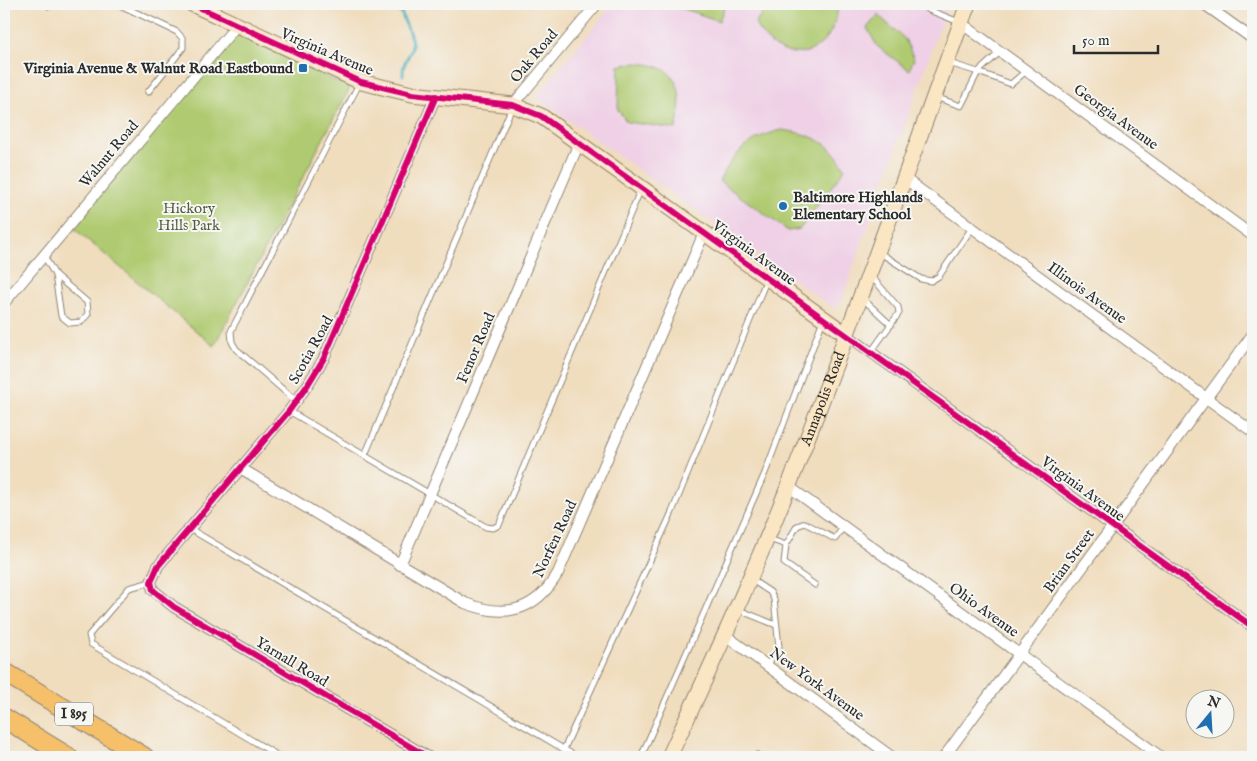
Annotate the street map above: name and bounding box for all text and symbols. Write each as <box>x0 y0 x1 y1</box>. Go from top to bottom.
scale bar <box>1074 22 1158 54</box>
street label: Virginia Avenue <box>277 24 376 80</box>
street label: Oak Road <box>506 25 563 87</box>
text: 50 m <box>1082 31 1110 50</box>
place label: Virginia Avenue & Walnut Road Eastbound <box>23 59 294 78</box>
marker: Virginia Avenue & Walnut Road Eastbound <box>297 62 309 74</box>
street label: Georgia Avenue <box>1070 80 1162 154</box>
street label: Walnut Road <box>75 116 143 191</box>
place label: Baltimore Highlands Elementary School <box>793 188 924 224</box>
park label: Hickory Hills Park <box>158 199 221 235</box>
marker: Baltimore Highlands Elementary School <box>777 200 789 212</box>
street label: Virginia Avenue <box>708 216 800 290</box>
street label: Illinois Avenue <box>1044 258 1130 328</box>
street label: Fenor Road <box>453 309 500 386</box>
street label: Scotia Road <box>284 312 338 387</box>
street label: Annapolis Road <box>795 348 849 449</box>
street label: Virginia Avenue <box>1037 452 1129 526</box>
street label: Norfen Road <box>529 496 582 581</box>
street label: Brian Street <box>1039 525 1099 597</box>
street label: Ohio Avenue <box>945 578 1023 642</box>
street label: Yarnall Road <box>252 633 333 692</box>
street label: New York Avenue <box>766 643 868 725</box>
north arrow <box>1184 688 1234 738</box>
text: N <box>1204 692 1222 713</box>
road number: I 895 <box>55 702 93 726</box>

